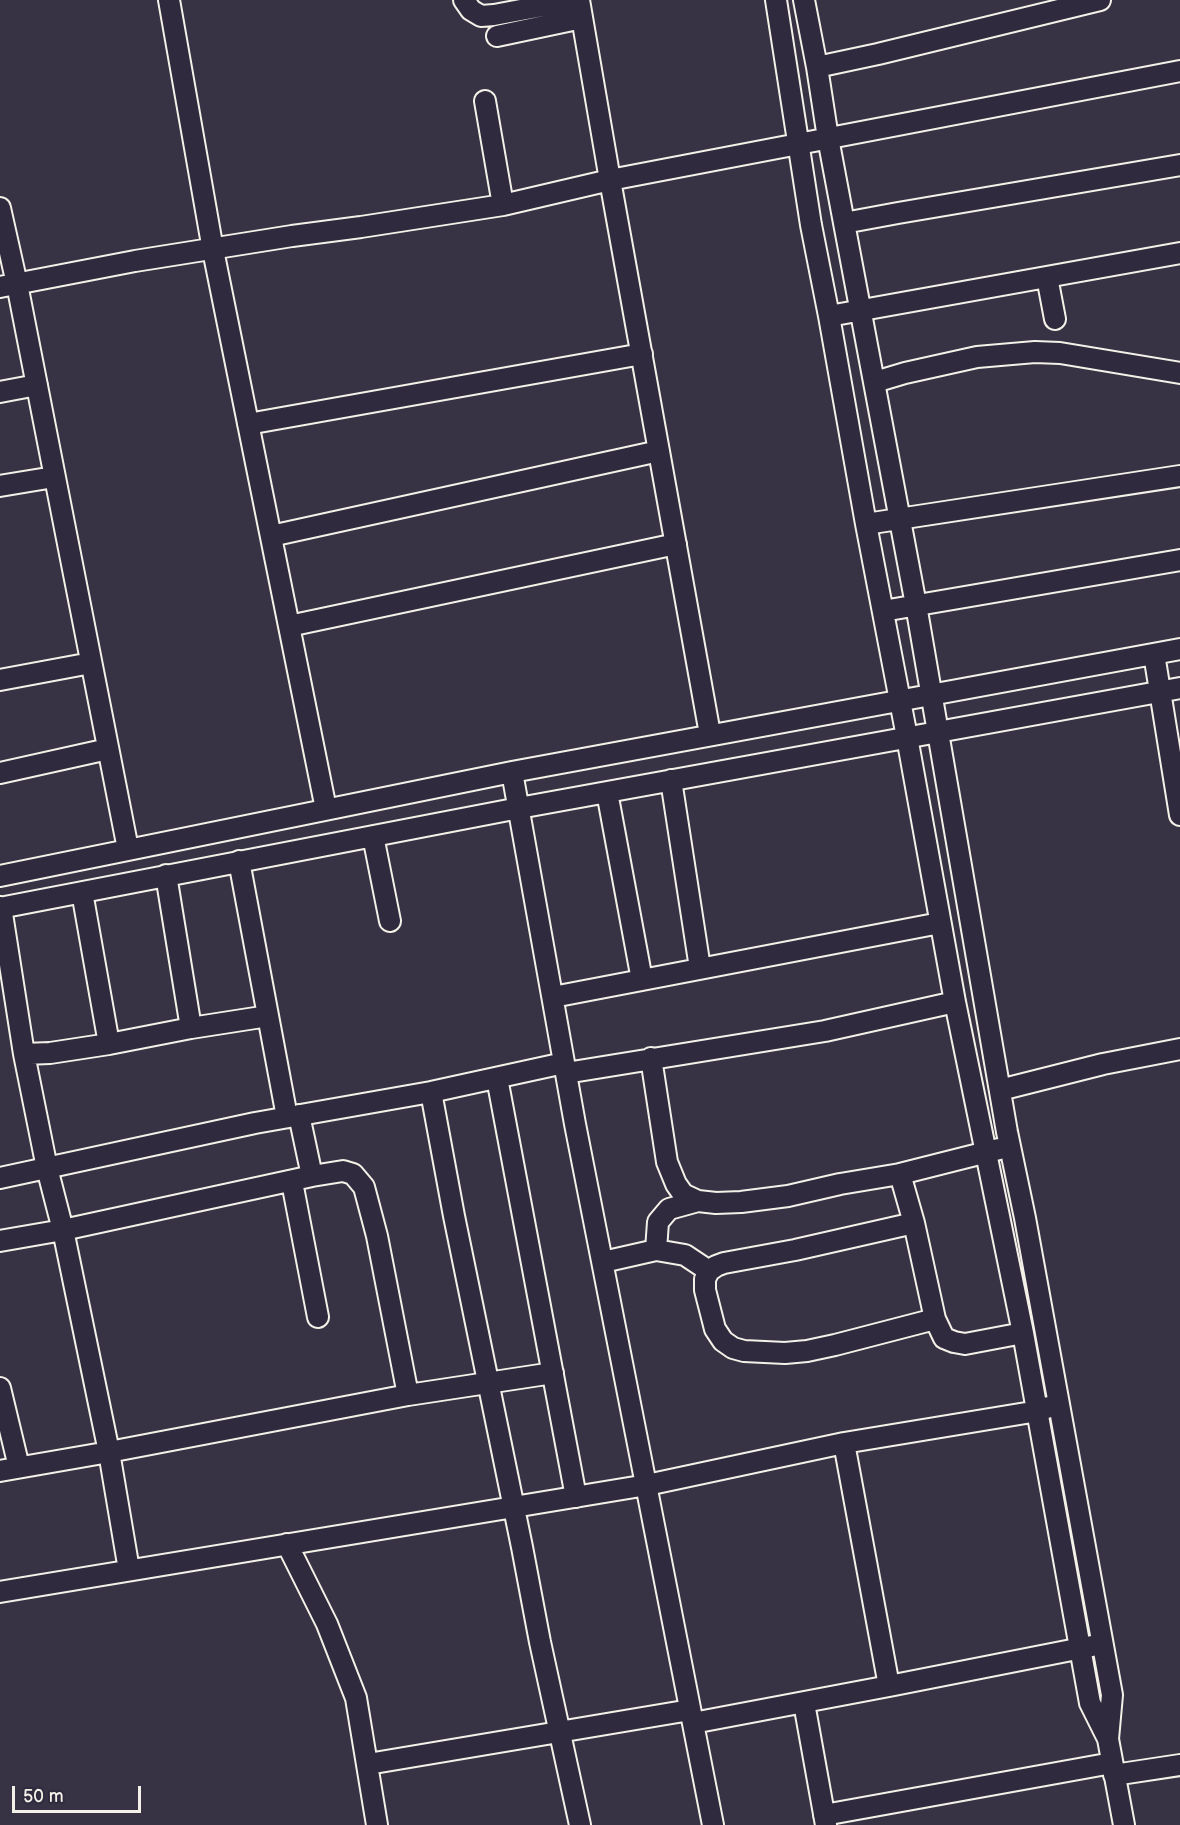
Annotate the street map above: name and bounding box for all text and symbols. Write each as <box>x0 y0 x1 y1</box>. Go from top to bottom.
scale bar <box>15 1774 144 1812</box>
text: 50 m <box>23 1786 64 1807</box>

